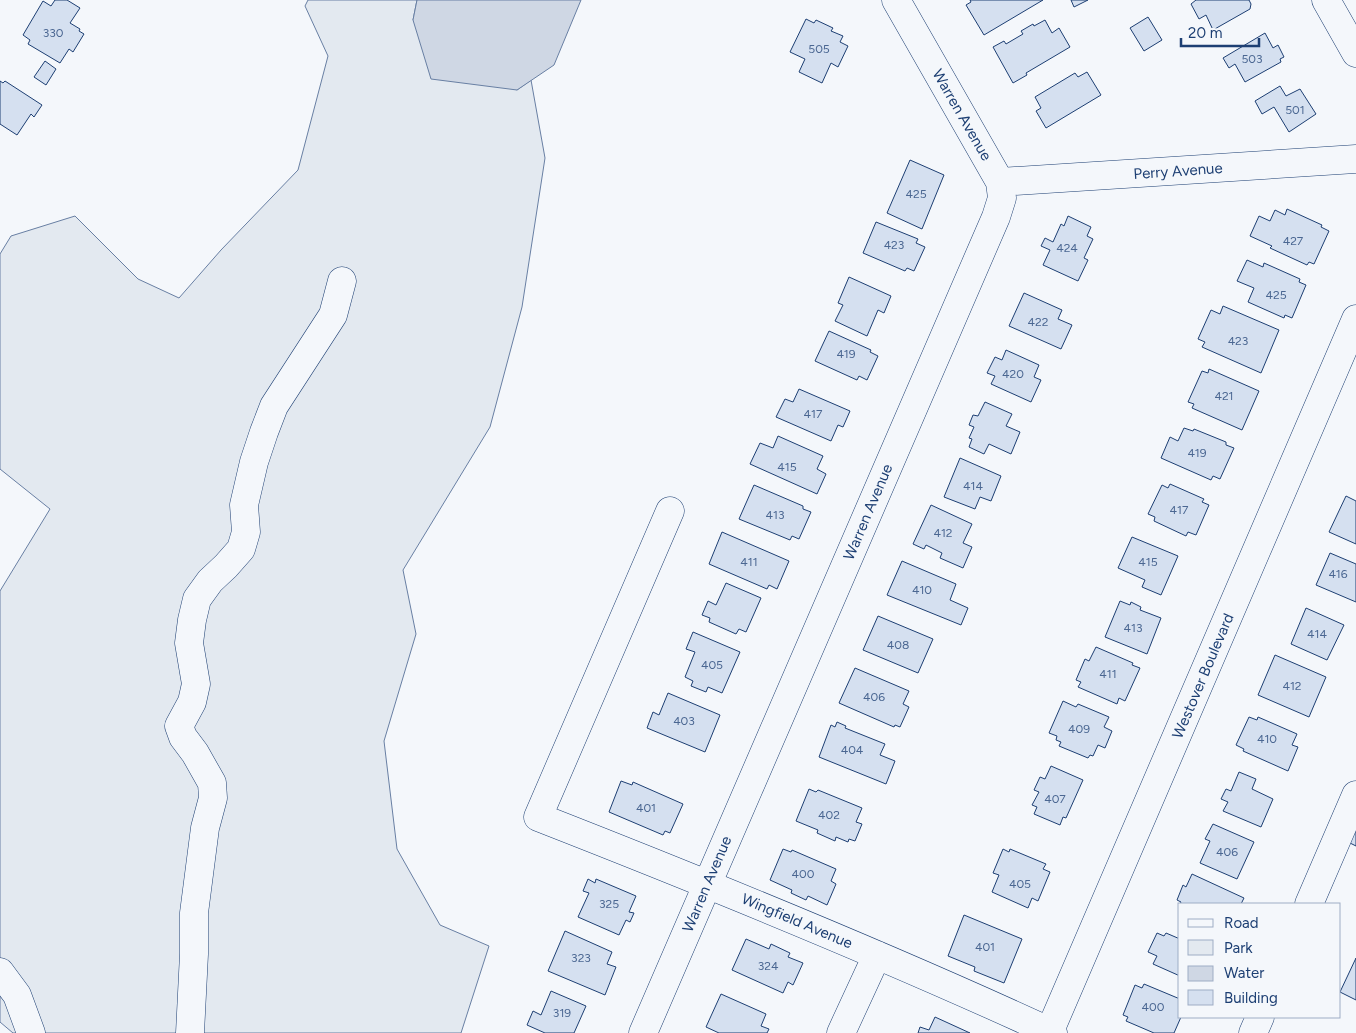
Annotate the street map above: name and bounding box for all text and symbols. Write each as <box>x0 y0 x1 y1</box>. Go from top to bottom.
scale bar <box>1181 15 1258 47</box>
text: 20 m <box>1188 24 1222 42</box>
house number: 330 <box>43 26 64 40</box>
house number: 505 <box>808 42 830 56</box>
house number: 503 <box>1241 52 1263 66</box>
street label: Warren Avenue <box>929 66 995 164</box>
house number: 501 <box>1285 103 1305 117</box>
street label: Perry Avenue <box>1133 159 1223 183</box>
house number: 425 <box>905 187 927 201</box>
house number: 427 <box>1283 234 1304 248</box>
house number: 423 <box>884 238 904 252</box>
house number: 424 <box>1056 241 1078 255</box>
house number: 425 <box>1265 288 1287 302</box>
house number: 422 <box>1028 315 1048 329</box>
house number: 423 <box>1228 334 1248 348</box>
house number: 419 <box>836 347 856 361</box>
house number: 420 <box>1002 367 1024 381</box>
house number: 421 <box>1214 389 1234 403</box>
house number: 417 <box>804 407 823 421</box>
house number: 419 <box>1187 446 1207 460</box>
house number: 415 <box>777 460 797 474</box>
street label: Warren Avenue <box>840 461 896 563</box>
house number: 414 <box>963 479 983 493</box>
house number: 417 <box>1170 503 1189 517</box>
house number: 413 <box>766 508 784 522</box>
house number: 412 <box>933 526 953 540</box>
house number: 411 <box>740 555 758 569</box>
house number: 415 <box>1138 555 1158 569</box>
house number: 416 <box>1328 567 1348 581</box>
house number: 410 <box>912 583 932 597</box>
street label: Westover Boulevard <box>1168 611 1238 741</box>
house number: 413 <box>1124 621 1142 635</box>
house number: 414 <box>1307 627 1327 641</box>
house number: 408 <box>887 638 909 652</box>
house number: 405 <box>701 658 723 672</box>
house number: 411 <box>1099 667 1117 681</box>
house number: 412 <box>1282 679 1302 693</box>
house number: 406 <box>863 690 885 704</box>
house number: 403 <box>673 714 695 728</box>
house number: 409 <box>1068 722 1090 736</box>
house number: 410 <box>1257 732 1277 746</box>
house number: 404 <box>841 743 864 757</box>
house number: 407 <box>1044 792 1066 806</box>
house number: 401 <box>636 801 656 815</box>
house number: 402 <box>818 808 840 822</box>
street label: Warren Avenue <box>679 833 735 935</box>
house number: 406 <box>1216 845 1238 859</box>
house number: 400 <box>792 867 815 881</box>
house number: 405 <box>1009 877 1031 891</box>
street label: Wingfield Avenue <box>739 890 855 952</box>
house number: 325 <box>599 897 619 911</box>
legend <box>1178 903 1341 1018</box>
text: Road <box>1224 914 1259 932</box>
text: Park <box>1224 939 1253 957</box>
house number: 401 <box>975 940 995 954</box>
house number: 323 <box>571 951 591 965</box>
house number: 324 <box>758 959 779 973</box>
text: Water <box>1224 964 1264 982</box>
text: Building <box>1224 989 1278 1007</box>
house number: 400 <box>1142 1000 1165 1014</box>
house number: 319 <box>553 1006 571 1020</box>

